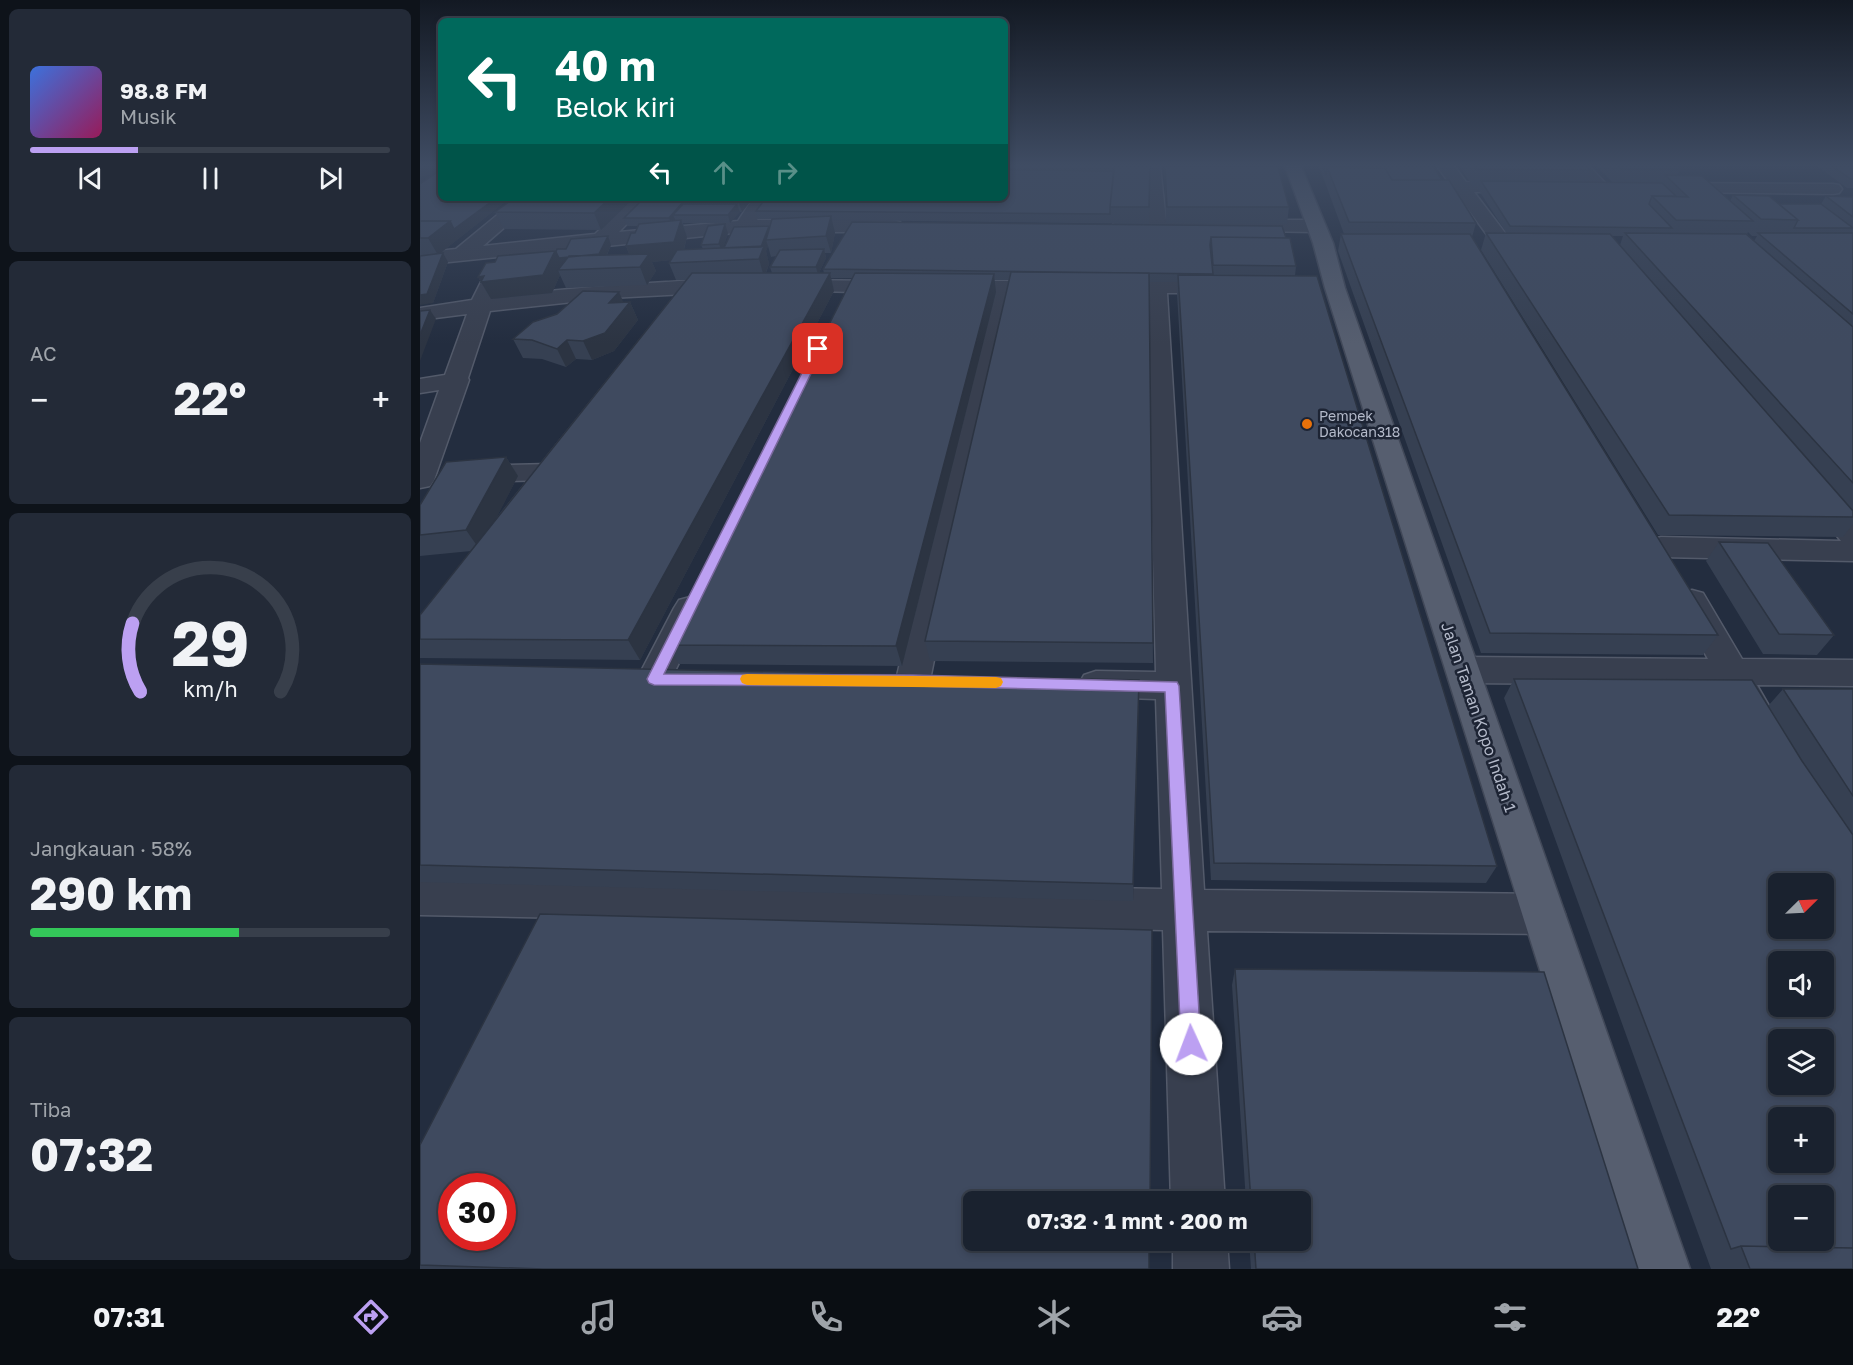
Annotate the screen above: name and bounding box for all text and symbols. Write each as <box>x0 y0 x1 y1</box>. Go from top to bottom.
text: 40 m <box>555 40 656 90</box>
icon: left <box>456 42 534 120</box>
text: 98.8 FM <box>120 77 207 104</box>
text: Belok kiri <box>555 91 676 123</box>
text: Musik <box>120 104 177 128</box>
icon: left <box>644 156 677 189</box>
icon: ahead <box>707 156 740 189</box>
icon: right <box>770 156 803 189</box>
icon: previous <box>74 162 107 195</box>
icon: pause <box>194 162 227 195</box>
icon: next <box>314 162 347 195</box>
pin <box>792 323 843 374</box>
icon: arrive <box>801 332 834 365</box>
text: AC <box>30 341 57 365</box>
text: 22° <box>174 371 246 425</box>
text: − <box>30 380 48 419</box>
text: + <box>372 380 390 419</box>
place label: Pempek Dakocan318 <box>1319 407 1400 440</box>
marker: Pempek Dakocan318 <box>1300 417 1314 431</box>
text: 29 <box>171 605 249 680</box>
street label: Jalan Taman Kopo Indah 1 <box>1437 619 1521 815</box>
text: km/h <box>183 676 237 702</box>
text: Jangkauan · 58% <box>30 836 192 860</box>
text: 290 km <box>30 866 192 920</box>
north arrow <box>1768 873 1834 939</box>
map controls <box>1768 873 1834 1251</box>
button: sound <box>1768 951 1834 1017</box>
position arrow <box>1159 1012 1223 1076</box>
button: layers <box>1768 1029 1834 1095</box>
text: Tiba <box>30 1097 71 1121</box>
button: + <box>1768 1107 1834 1173</box>
text: 07:32 <box>30 1127 153 1181</box>
speed limit sign: 30 <box>438 1173 516 1251</box>
button: − <box>1768 1185 1834 1251</box>
text: 07:32 · 1 mnt · 200 m <box>1026 1207 1248 1234</box>
icon: directions <box>350 1296 392 1338</box>
icon: music <box>578 1296 620 1338</box>
icon: phone <box>805 1296 847 1338</box>
icon: climate <box>1033 1296 1075 1338</box>
icon: car <box>1261 1296 1303 1338</box>
icon: filters <box>1489 1296 1531 1338</box>
text: 07:31 <box>93 1301 164 1333</box>
text: 22° <box>1717 1301 1760 1333</box>

